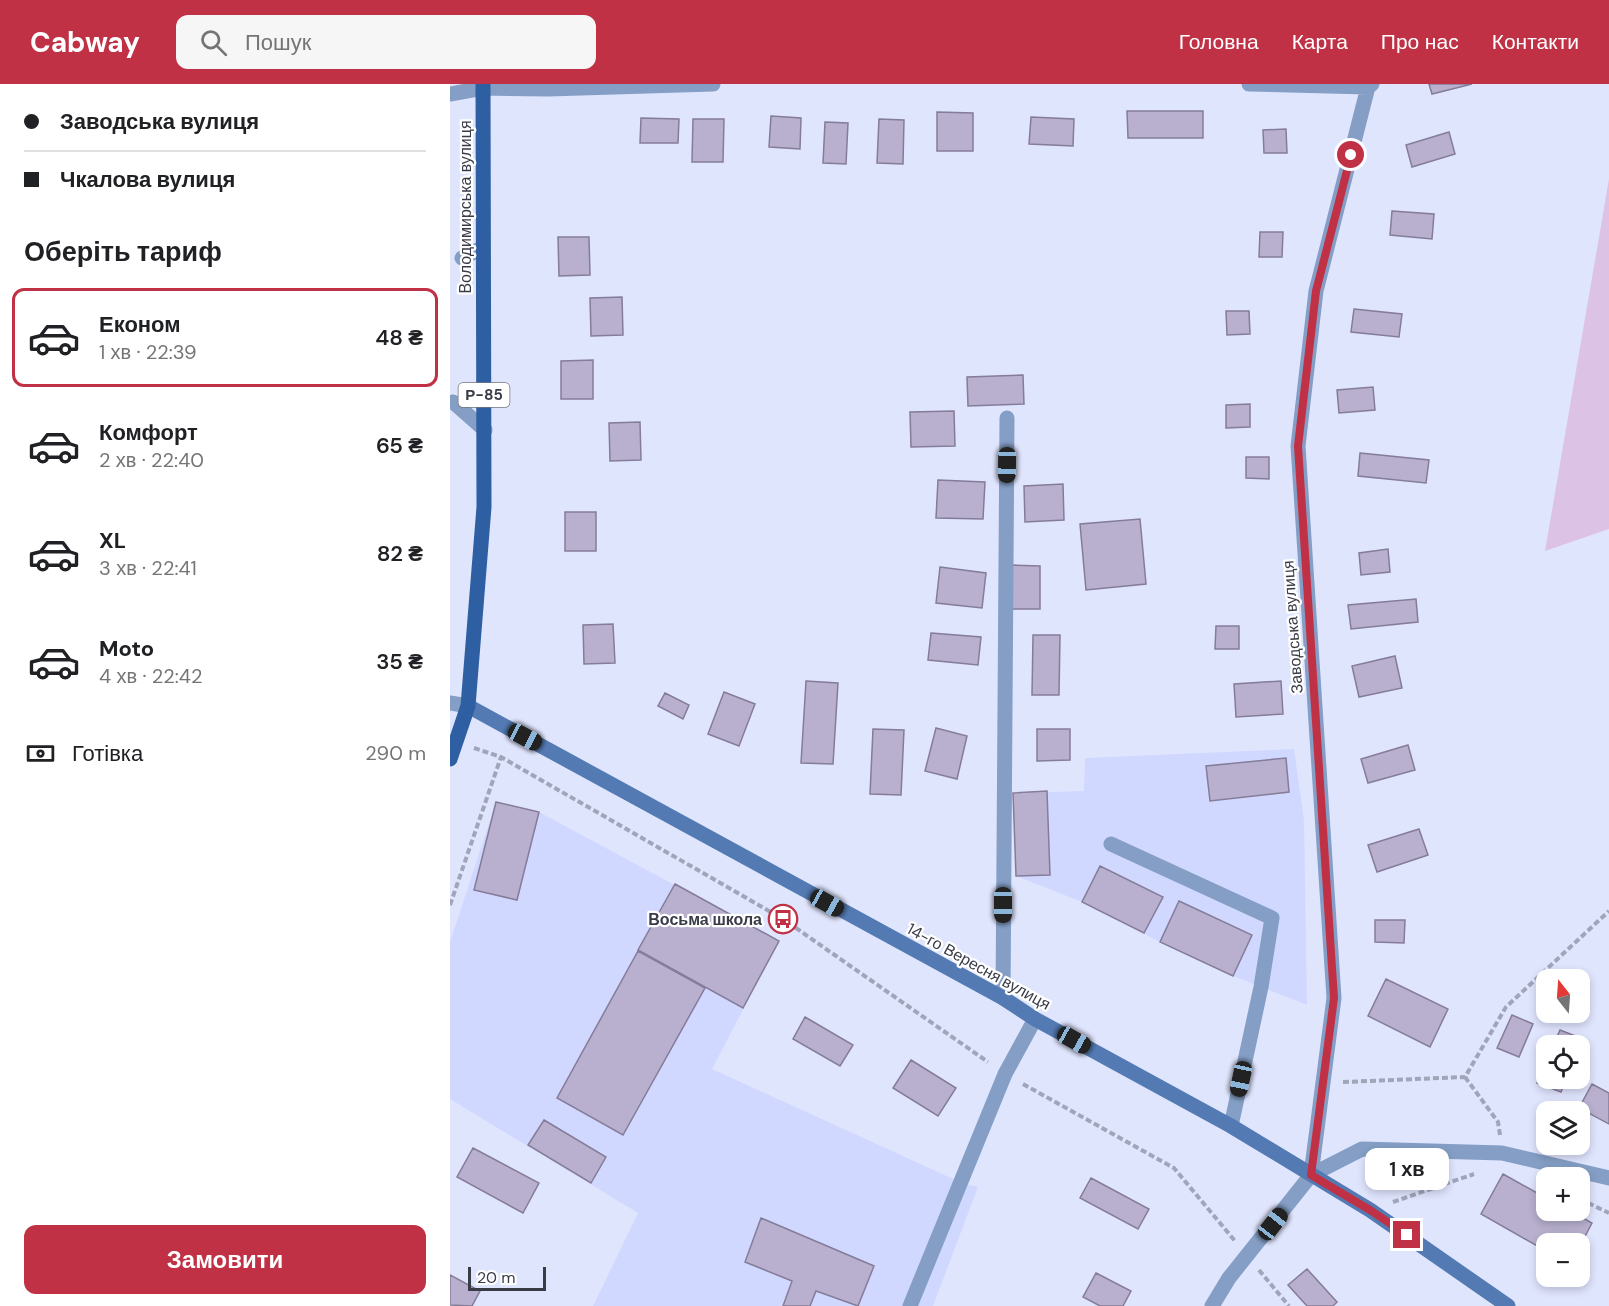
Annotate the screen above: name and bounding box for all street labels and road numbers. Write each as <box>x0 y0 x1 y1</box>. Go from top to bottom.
street label: Володимирська вулиця <box>455 120 476 294</box>
road number: Р-85 <box>459 383 510 407</box>
street label: Заводська вулиця <box>1277 560 1308 694</box>
street label: 14-го Вересня вулиця <box>903 918 1054 1015</box>

